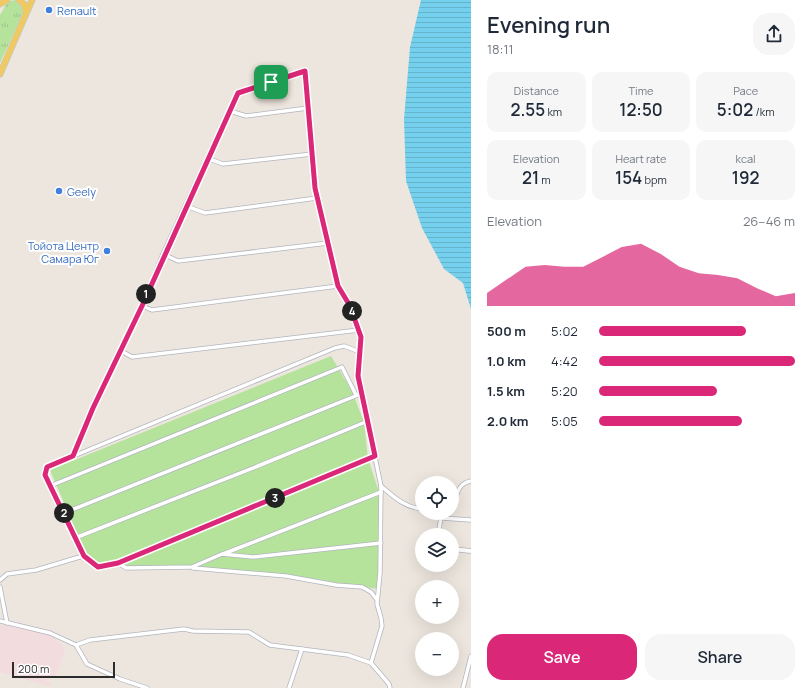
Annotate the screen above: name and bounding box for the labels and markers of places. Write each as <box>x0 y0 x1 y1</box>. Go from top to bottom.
place label: Renault <box>57 3 96 18</box>
marker: Renault <box>44 5 54 15</box>
pin <box>254 65 288 99</box>
place label: Geely <box>67 184 96 199</box>
marker: Geely <box>54 186 64 196</box>
place label: Тойота Центр Самара Юг <box>28 238 99 266</box>
marker: Тойота Центр Самара Юг <box>102 246 112 256</box>
pin: 1 <box>136 284 156 304</box>
pin: 4 <box>342 301 362 321</box>
pin: 3 <box>265 488 285 508</box>
pin: 2 <box>54 503 74 523</box>

